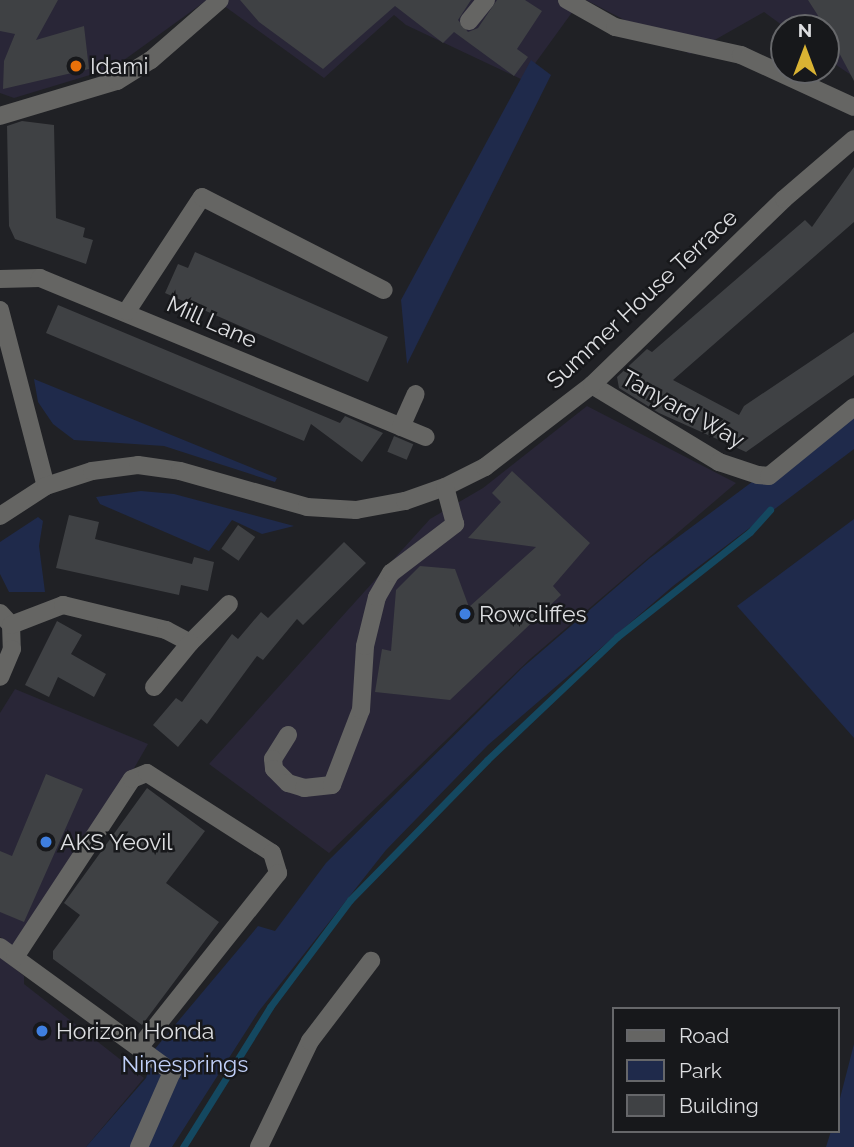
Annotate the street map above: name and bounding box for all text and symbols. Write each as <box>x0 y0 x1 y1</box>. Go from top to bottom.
north arrow <box>770 14 840 84</box>
text: N <box>798 19 812 41</box>
place label: Idami <box>90 52 149 80</box>
marker: Idami <box>68 58 84 74</box>
street label: Summer House Terrace <box>541 203 743 395</box>
street label: Mill Lane <box>162 290 262 354</box>
street label: Tanyard Way <box>616 364 750 454</box>
place label: Rowcliffes <box>479 600 587 628</box>
marker: Rowcliffes <box>457 606 473 622</box>
place label: AKS Yeovil <box>60 828 173 856</box>
marker: AKS Yeovil <box>38 834 54 850</box>
legend <box>612 1007 840 1133</box>
place label: Horizon Honda <box>56 1017 214 1045</box>
marker: Horizon Honda <box>34 1023 50 1039</box>
text: Road <box>679 1023 729 1048</box>
park label: Ninesprings <box>122 1050 248 1078</box>
text: Park <box>679 1058 722 1083</box>
text: Building <box>679 1093 759 1118</box>

